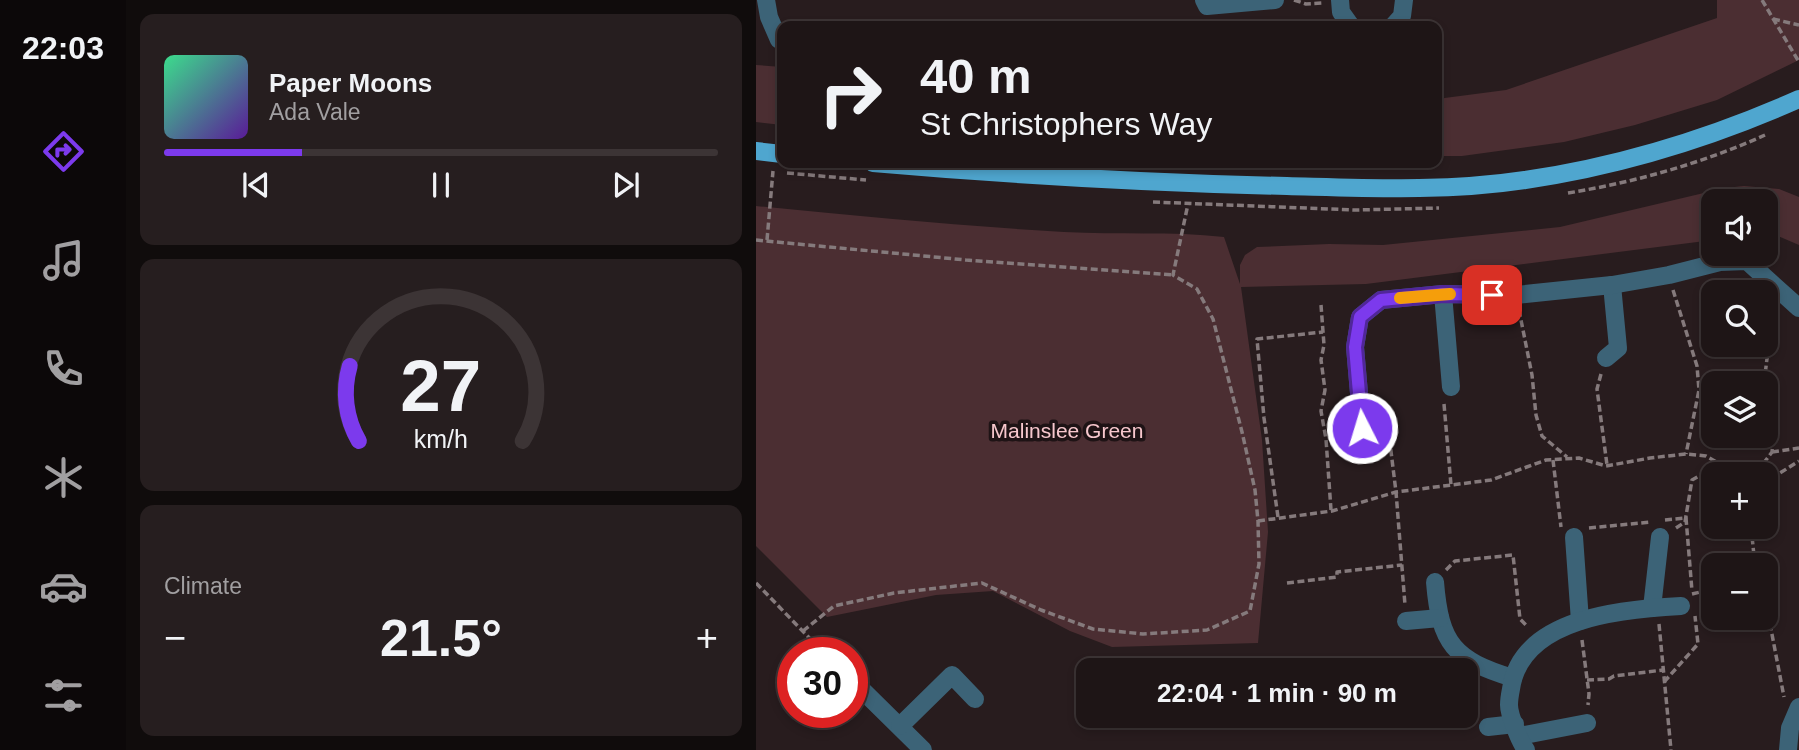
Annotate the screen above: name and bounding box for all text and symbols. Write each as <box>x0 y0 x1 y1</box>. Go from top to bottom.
text: 22:03 <box>22 30 104 66</box>
icon: right <box>805 49 896 140</box>
text: 40 m <box>920 49 1032 103</box>
text: Paper Moons <box>269 68 432 98</box>
text: Ada Vale <box>269 99 361 125</box>
text: St Christophers Way <box>920 106 1212 142</box>
icon: directions <box>39 127 88 176</box>
icon: previous <box>237 166 275 204</box>
icon: pause <box>422 166 460 204</box>
icon: next <box>607 166 645 204</box>
map controls <box>1701 189 1778 630</box>
button: sound <box>1701 189 1778 266</box>
icon: music <box>39 236 88 285</box>
pin <box>1462 265 1522 325</box>
icon: arrive <box>1473 276 1511 314</box>
button: search <box>1701 280 1778 357</box>
icon: phone <box>39 344 88 393</box>
text: 27 <box>401 345 481 426</box>
button: layers <box>1701 371 1778 448</box>
position arrow <box>1325 391 1399 465</box>
park label: Malinslee Green <box>991 419 1143 442</box>
text: km/h <box>414 425 468 453</box>
icon: climate <box>39 453 88 502</box>
button: + <box>1701 462 1778 539</box>
button: − <box>1701 553 1778 630</box>
icon: car <box>39 562 88 611</box>
text: Climate <box>164 573 242 599</box>
text: 21.5° <box>380 609 502 667</box>
text: − <box>164 617 186 659</box>
text: + <box>696 617 718 659</box>
speed limit sign: 30 <box>777 637 868 728</box>
icon: filters <box>39 671 88 720</box>
text: 22:04 · 1 min · 90 m <box>1157 678 1397 708</box>

